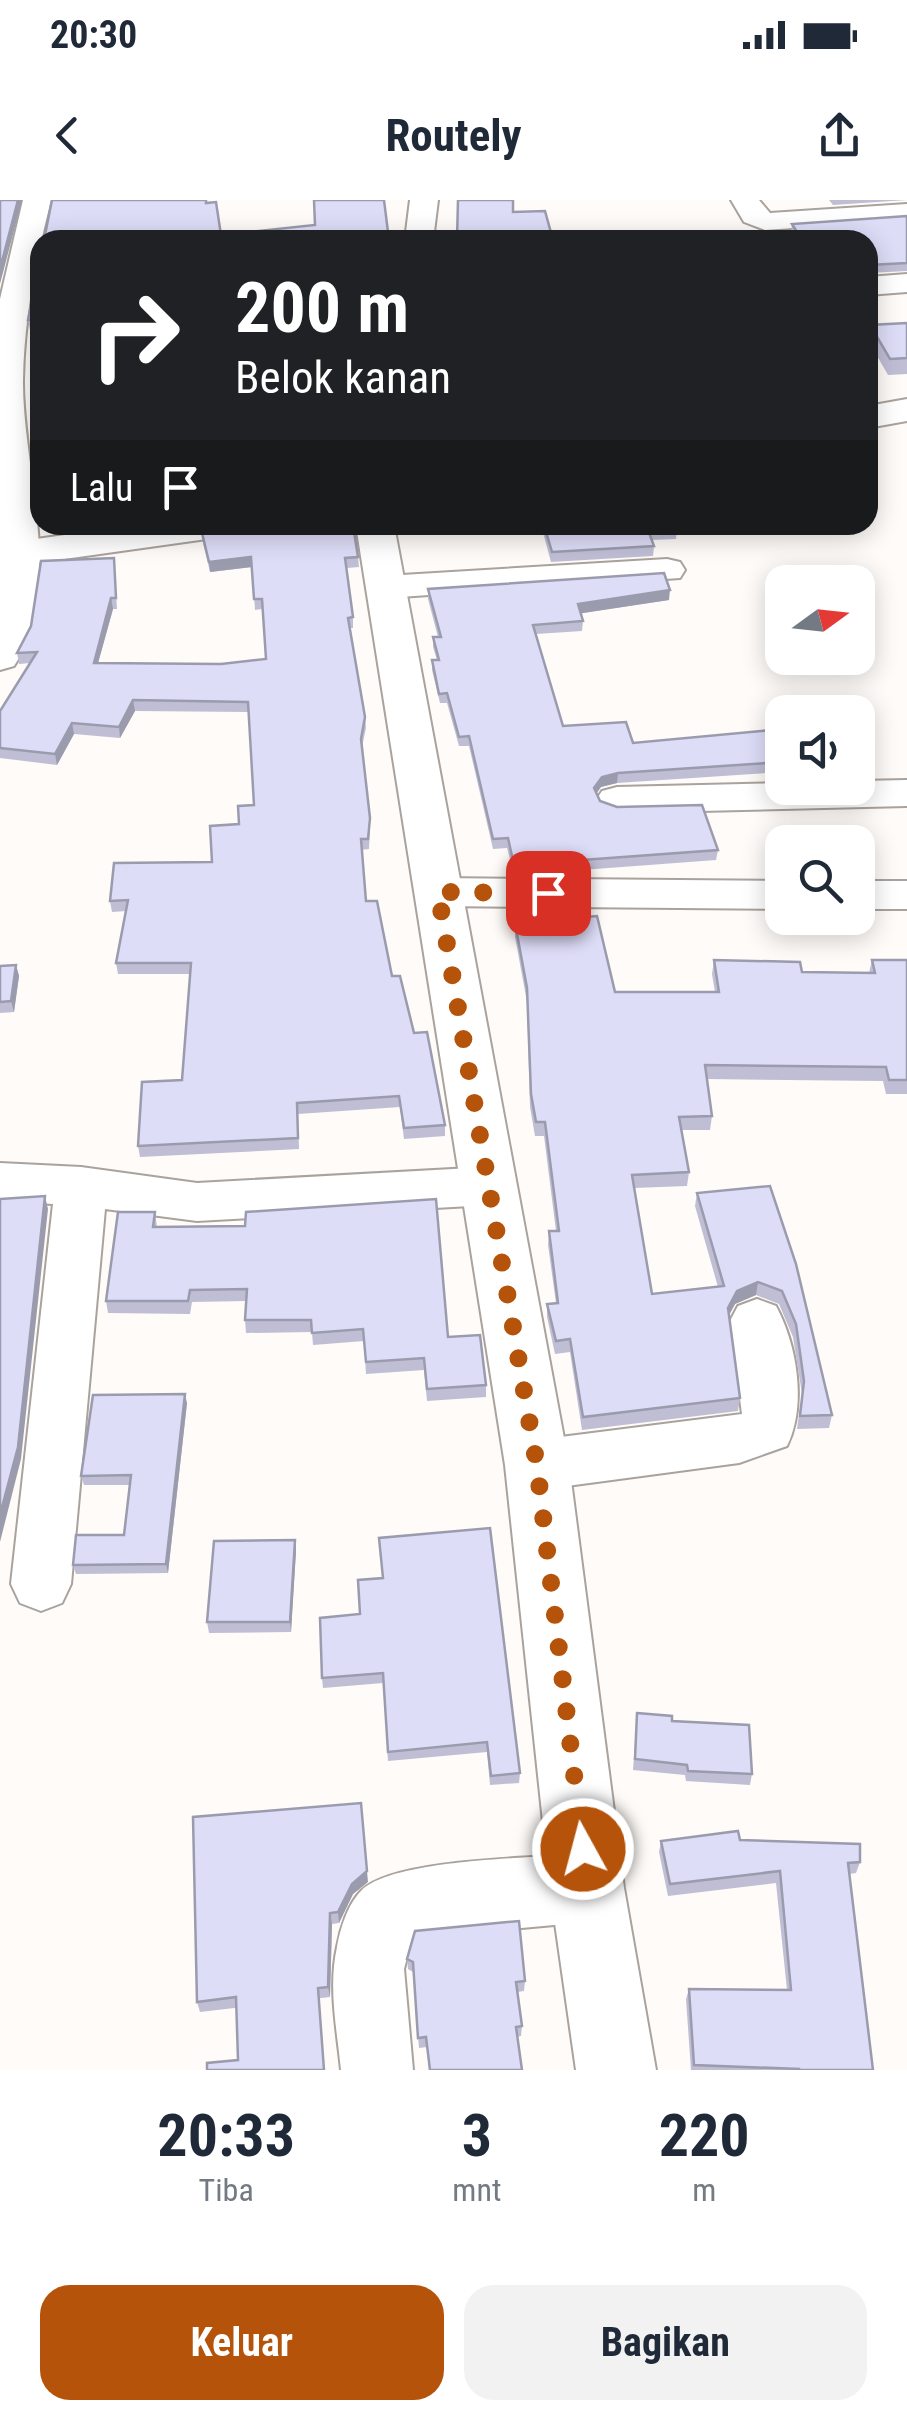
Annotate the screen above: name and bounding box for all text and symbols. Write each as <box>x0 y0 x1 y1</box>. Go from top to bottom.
text: 20:30 <box>50 13 137 57</box>
icon: back <box>40 108 95 163</box>
icon: share <box>812 108 867 163</box>
text: Routely <box>385 109 522 162</box>
text: 200 m <box>235 267 409 349</box>
icon: right <box>70 270 200 400</box>
text: Belok kanan <box>235 351 451 404</box>
icon: arrive <box>153 460 208 515</box>
text: Lalu <box>70 466 133 510</box>
north arrow <box>765 565 875 675</box>
map controls <box>765 565 875 935</box>
button: sound <box>765 695 875 805</box>
button: search <box>765 825 875 935</box>
pin <box>506 851 591 936</box>
icon: arrive <box>521 866 576 921</box>
position arrow <box>531 1797 635 1901</box>
text: 20:33 <box>157 2100 295 2171</box>
text: 3 <box>462 2100 492 2171</box>
text: 220 <box>659 2100 750 2171</box>
text: Tiba <box>199 2171 254 2209</box>
text: mnt <box>452 2171 501 2209</box>
text: m <box>692 2171 716 2209</box>
button: Keluar <box>40 2285 444 2400</box>
button: Bagikan <box>464 2285 867 2400</box>

